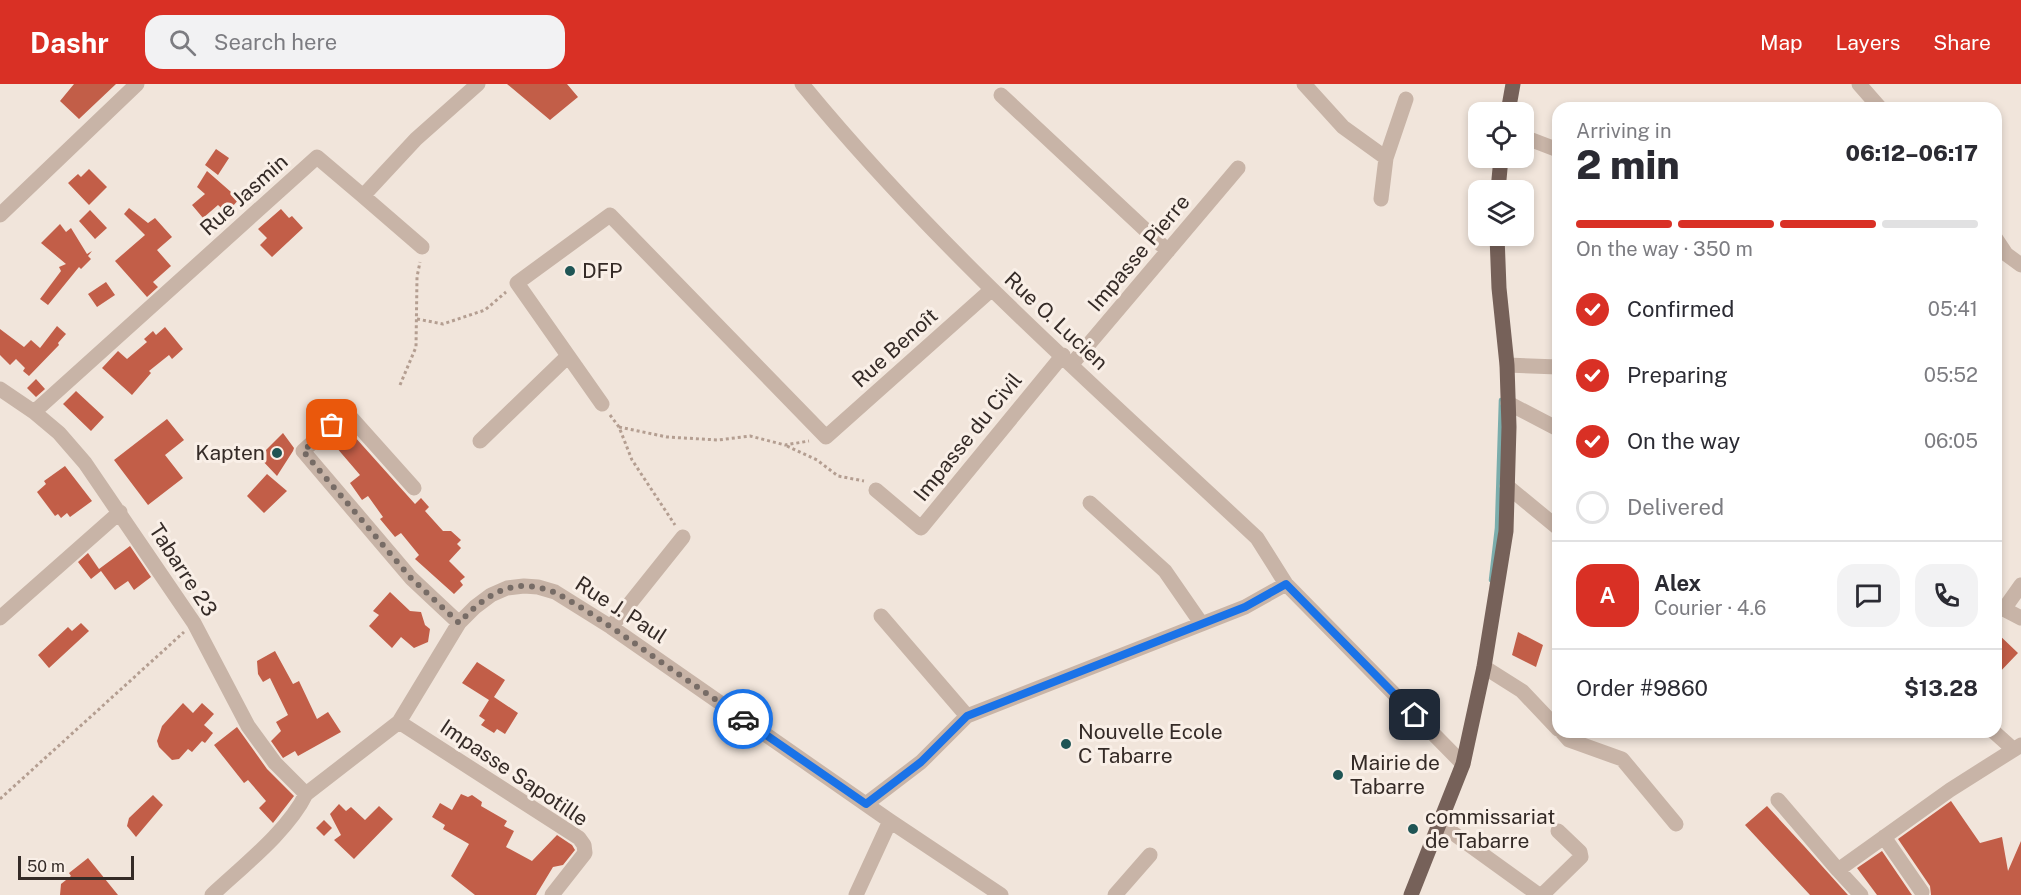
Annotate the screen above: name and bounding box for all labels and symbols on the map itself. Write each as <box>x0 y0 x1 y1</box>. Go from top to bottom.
street label: Rue Jasmin <box>195 149 293 240</box>
street label: Impasse Pierre <box>1083 189 1195 316</box>
place label: DFP <box>582 258 622 283</box>
marker: DFP <box>563 264 577 278</box>
street label: Rue O. Lucien <box>999 266 1113 375</box>
street label: Rue Benoît <box>847 303 943 393</box>
street label: Impasse du Civil <box>908 368 1027 506</box>
pin <box>306 399 357 450</box>
place label: Kapten <box>195 440 265 465</box>
marker: Kapten <box>270 446 284 460</box>
street label: Tabarre 23 <box>144 519 223 621</box>
street label: Rue J. Paul <box>571 571 672 648</box>
courier <box>713 689 773 749</box>
pin <box>1389 689 1440 740</box>
street label: Impasse Sapotille <box>436 714 593 831</box>
place label: Nouvelle Ecole C Tabarre <box>1078 719 1223 768</box>
marker: Nouvelle Ecole C Tabarre <box>1059 737 1073 751</box>
place label: Mairie de Tabarre <box>1350 750 1440 799</box>
marker: Mairie de Tabarre <box>1331 768 1345 782</box>
place label: commissariat de Tabarre <box>1425 804 1555 853</box>
marker: commissariat de Tabarre <box>1406 822 1420 836</box>
scale bar <box>18 853 134 880</box>

